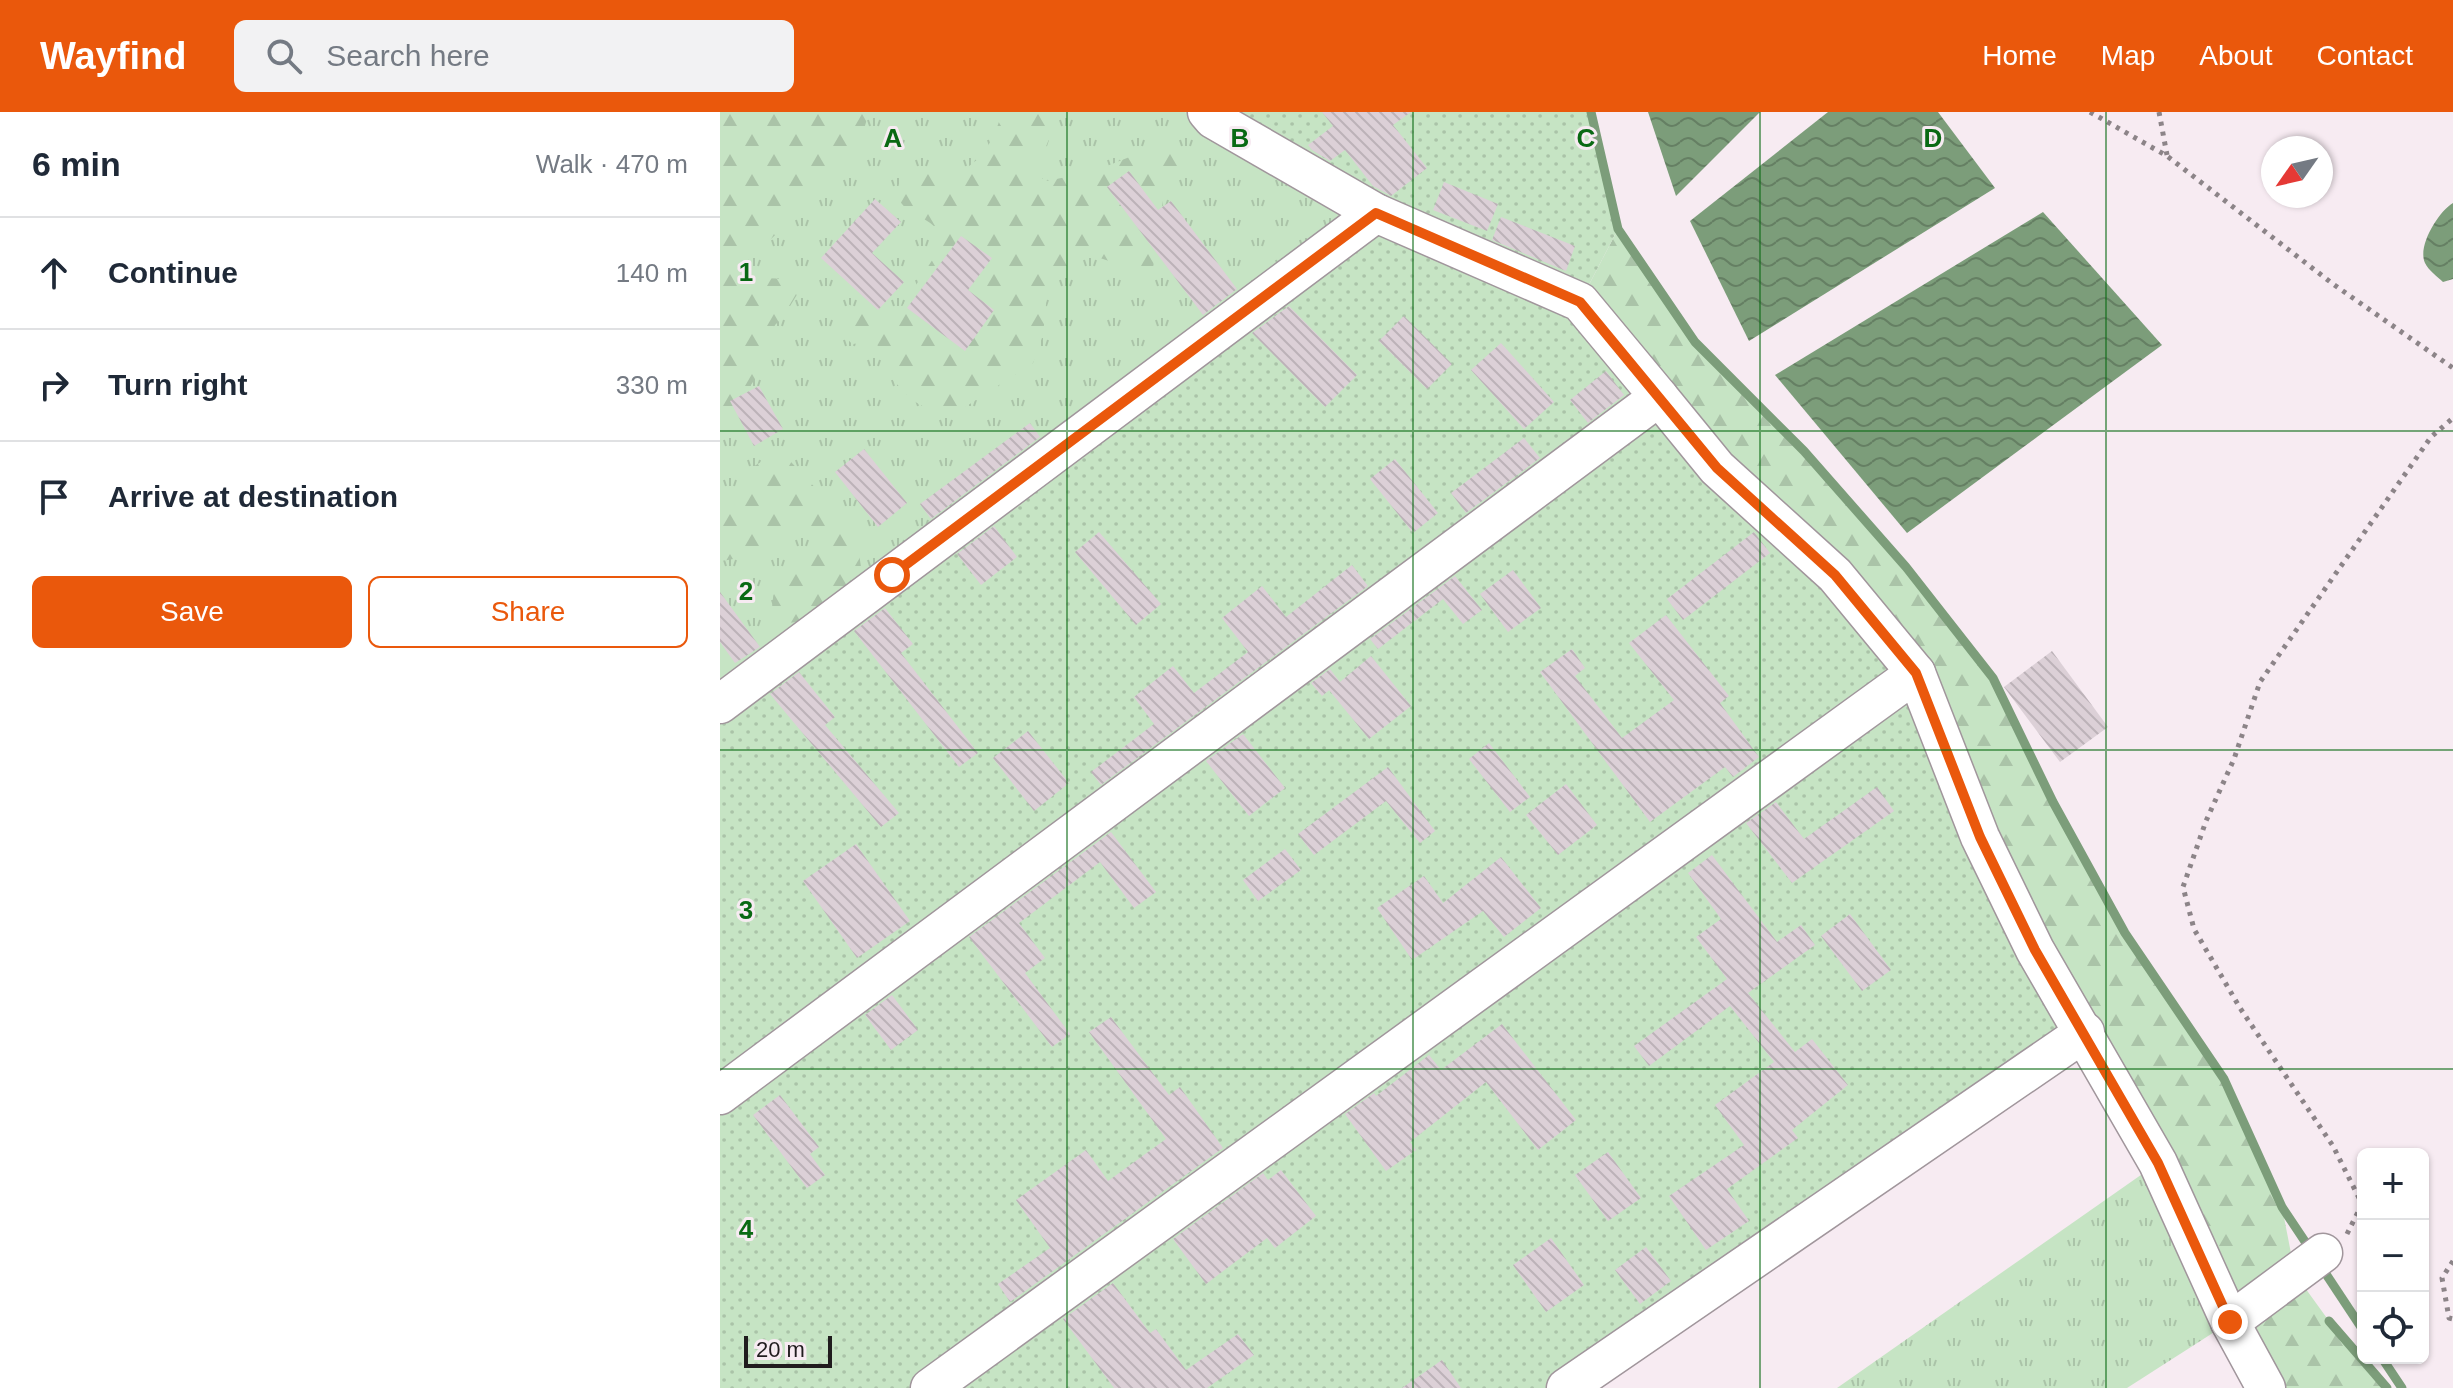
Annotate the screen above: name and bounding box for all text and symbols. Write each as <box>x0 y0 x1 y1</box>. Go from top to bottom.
search box <box>234 20 794 92</box>
icon: search <box>262 34 306 78</box>
text: Wayfind <box>40 35 186 77</box>
text: Search here <box>326 39 490 72</box>
text: Home <box>1982 40 2057 71</box>
text: Map <box>2101 40 2155 71</box>
text: About <box>2199 40 2273 71</box>
text: Contact <box>2317 40 2413 71</box>
text: A <box>884 123 903 153</box>
text: B <box>1231 123 1249 153</box>
text: C <box>1577 123 1596 153</box>
text: D <box>1924 123 1942 153</box>
north arrow <box>2261 136 2333 208</box>
text: 6 min <box>32 145 121 183</box>
text: Walk · 470 m <box>536 149 688 179</box>
icon: ahead <box>32 251 76 295</box>
text: Continue <box>108 256 238 289</box>
text: 1 <box>739 257 753 287</box>
text: 140 m <box>616 258 688 288</box>
icon: right <box>32 363 76 407</box>
text: Turn right <box>108 368 247 401</box>
text: 330 m <box>616 370 688 400</box>
icon: arrive <box>32 475 76 519</box>
text: Arrive at destination <box>108 480 398 513</box>
route start <box>874 557 910 593</box>
button: Save <box>32 576 352 648</box>
button: Share <box>368 576 688 648</box>
text: 2 <box>739 576 753 606</box>
text: 3 <box>739 895 753 925</box>
map controls <box>2357 1148 2429 1364</box>
button: + <box>2357 1148 2429 1220</box>
text: 4 <box>739 1214 754 1244</box>
button: − <box>2357 1220 2429 1292</box>
button: locate <box>2357 1292 2429 1364</box>
route end <box>2212 1304 2248 1340</box>
scale bar <box>744 1332 832 1368</box>
text: 20 m <box>756 1337 805 1362</box>

